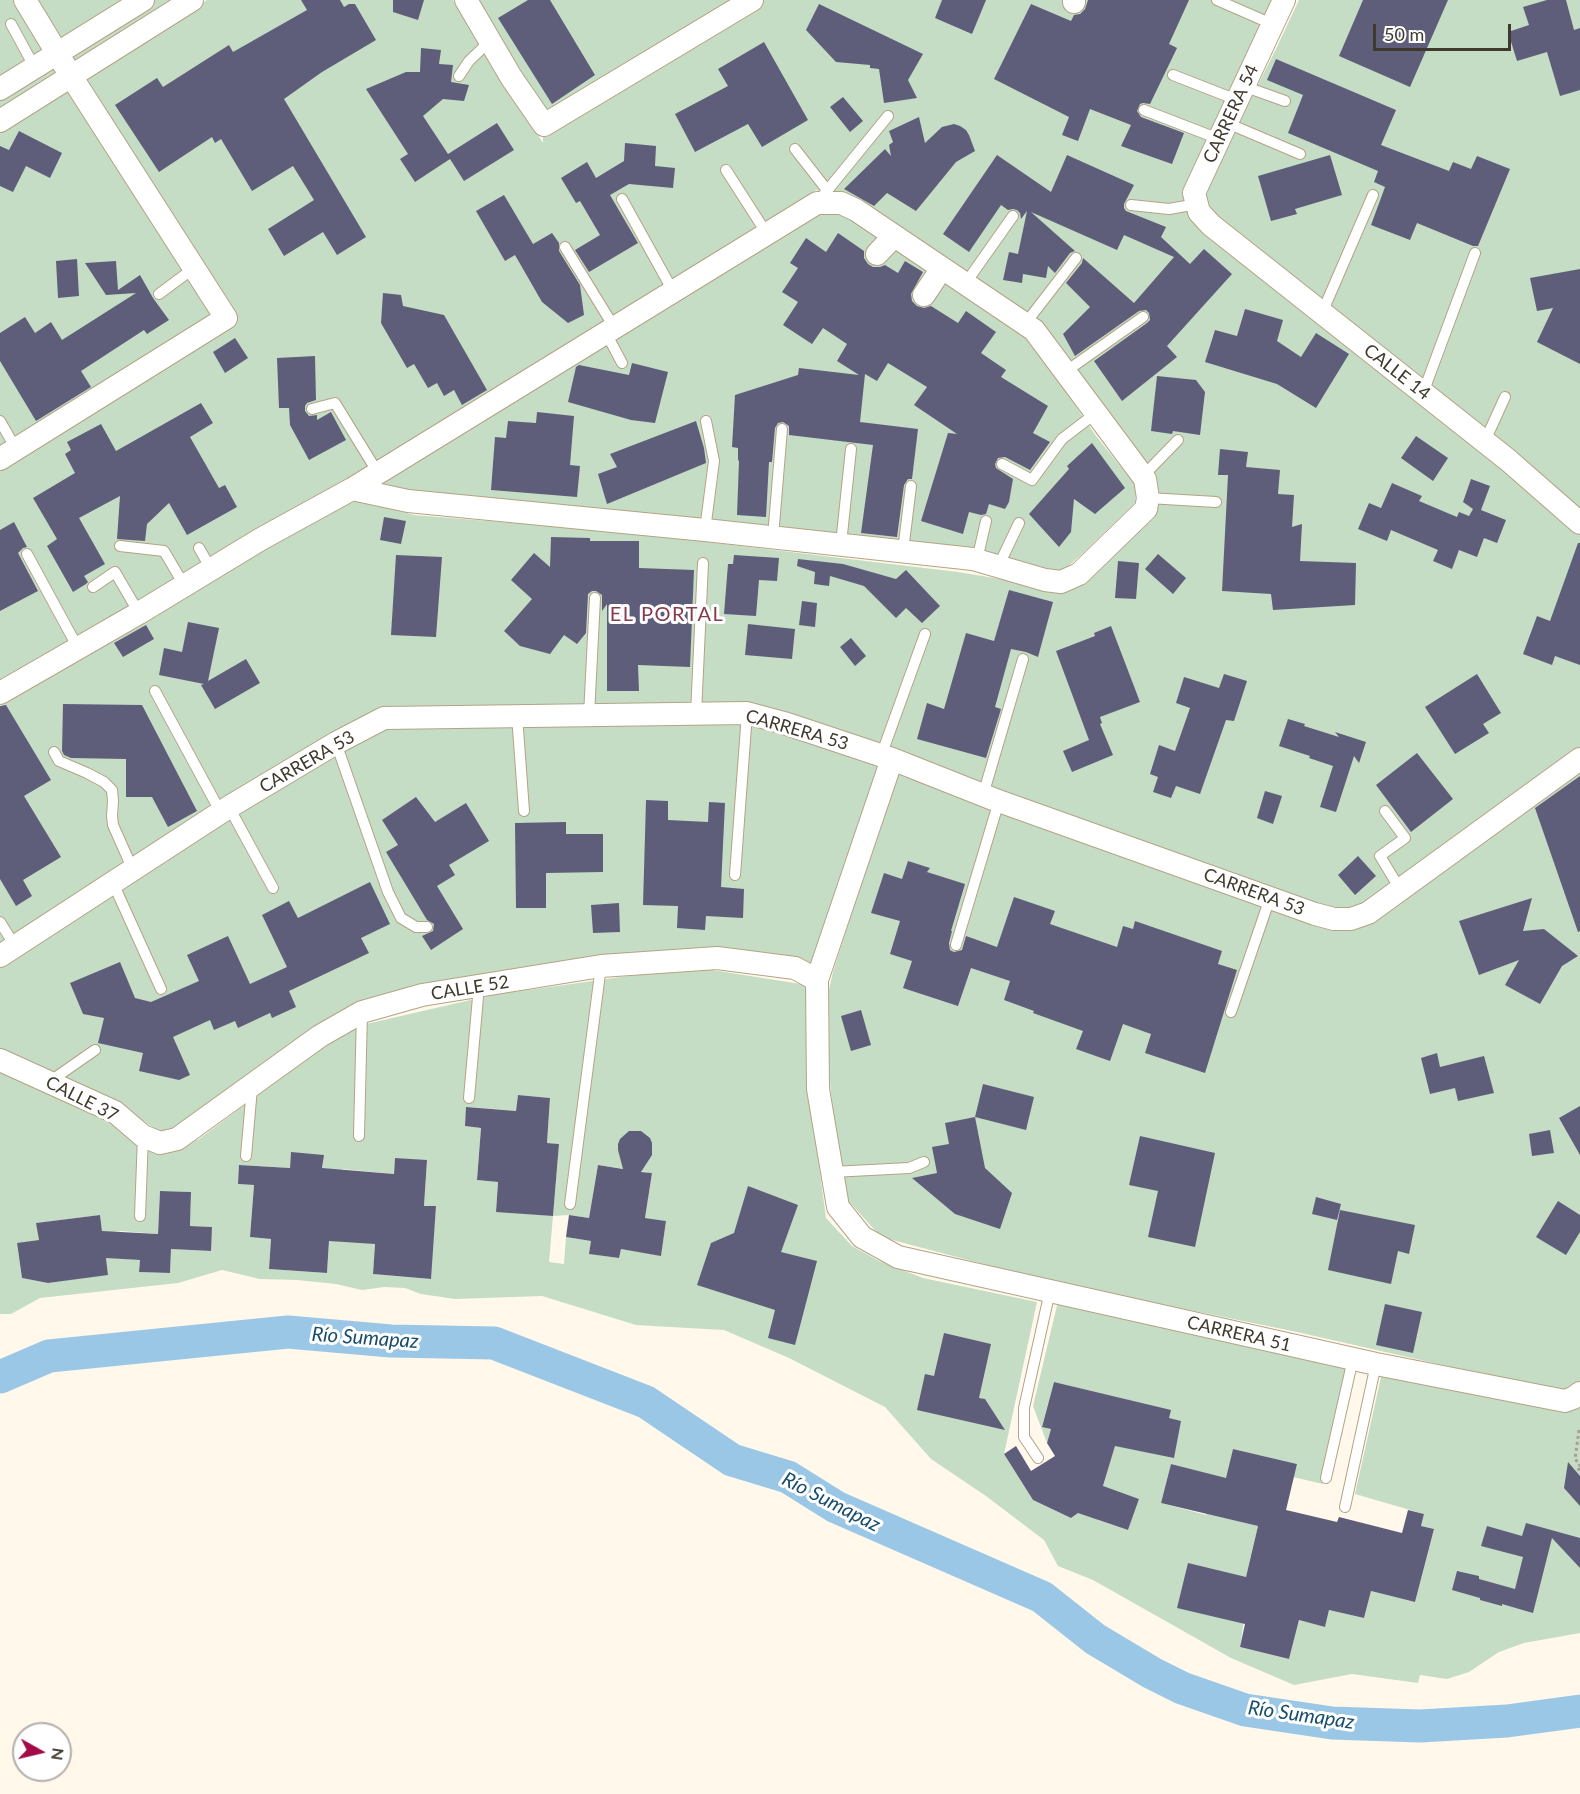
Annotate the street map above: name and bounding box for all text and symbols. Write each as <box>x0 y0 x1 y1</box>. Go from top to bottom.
scale bar <box>1376 12 1514 50</box>
text: 50 m <box>1384 23 1424 45</box>
street label: CARRERA 54 <box>1199 61 1263 167</box>
street label: CALLE 14 <box>1359 339 1435 405</box>
district label: EL PORTAL <box>610 603 724 627</box>
street label: CARRERA 53 <box>743 705 851 755</box>
street label: CARRERA 53 <box>256 726 358 798</box>
street label: CARRERA 53 <box>1200 864 1308 920</box>
street label: CALLE 52 <box>430 971 510 1005</box>
street label: CALLE 37 <box>42 1072 122 1126</box>
street label: CARRERA 51 <box>1185 1312 1293 1356</box>
water label: Río Sumapaz <box>311 1322 419 1354</box>
water label: Río Sumapaz <box>778 1467 884 1537</box>
water label: Río Sumapaz <box>1246 1696 1356 1734</box>
north arrow <box>12 1722 72 1782</box>
text: N <box>48 1747 69 1762</box>

